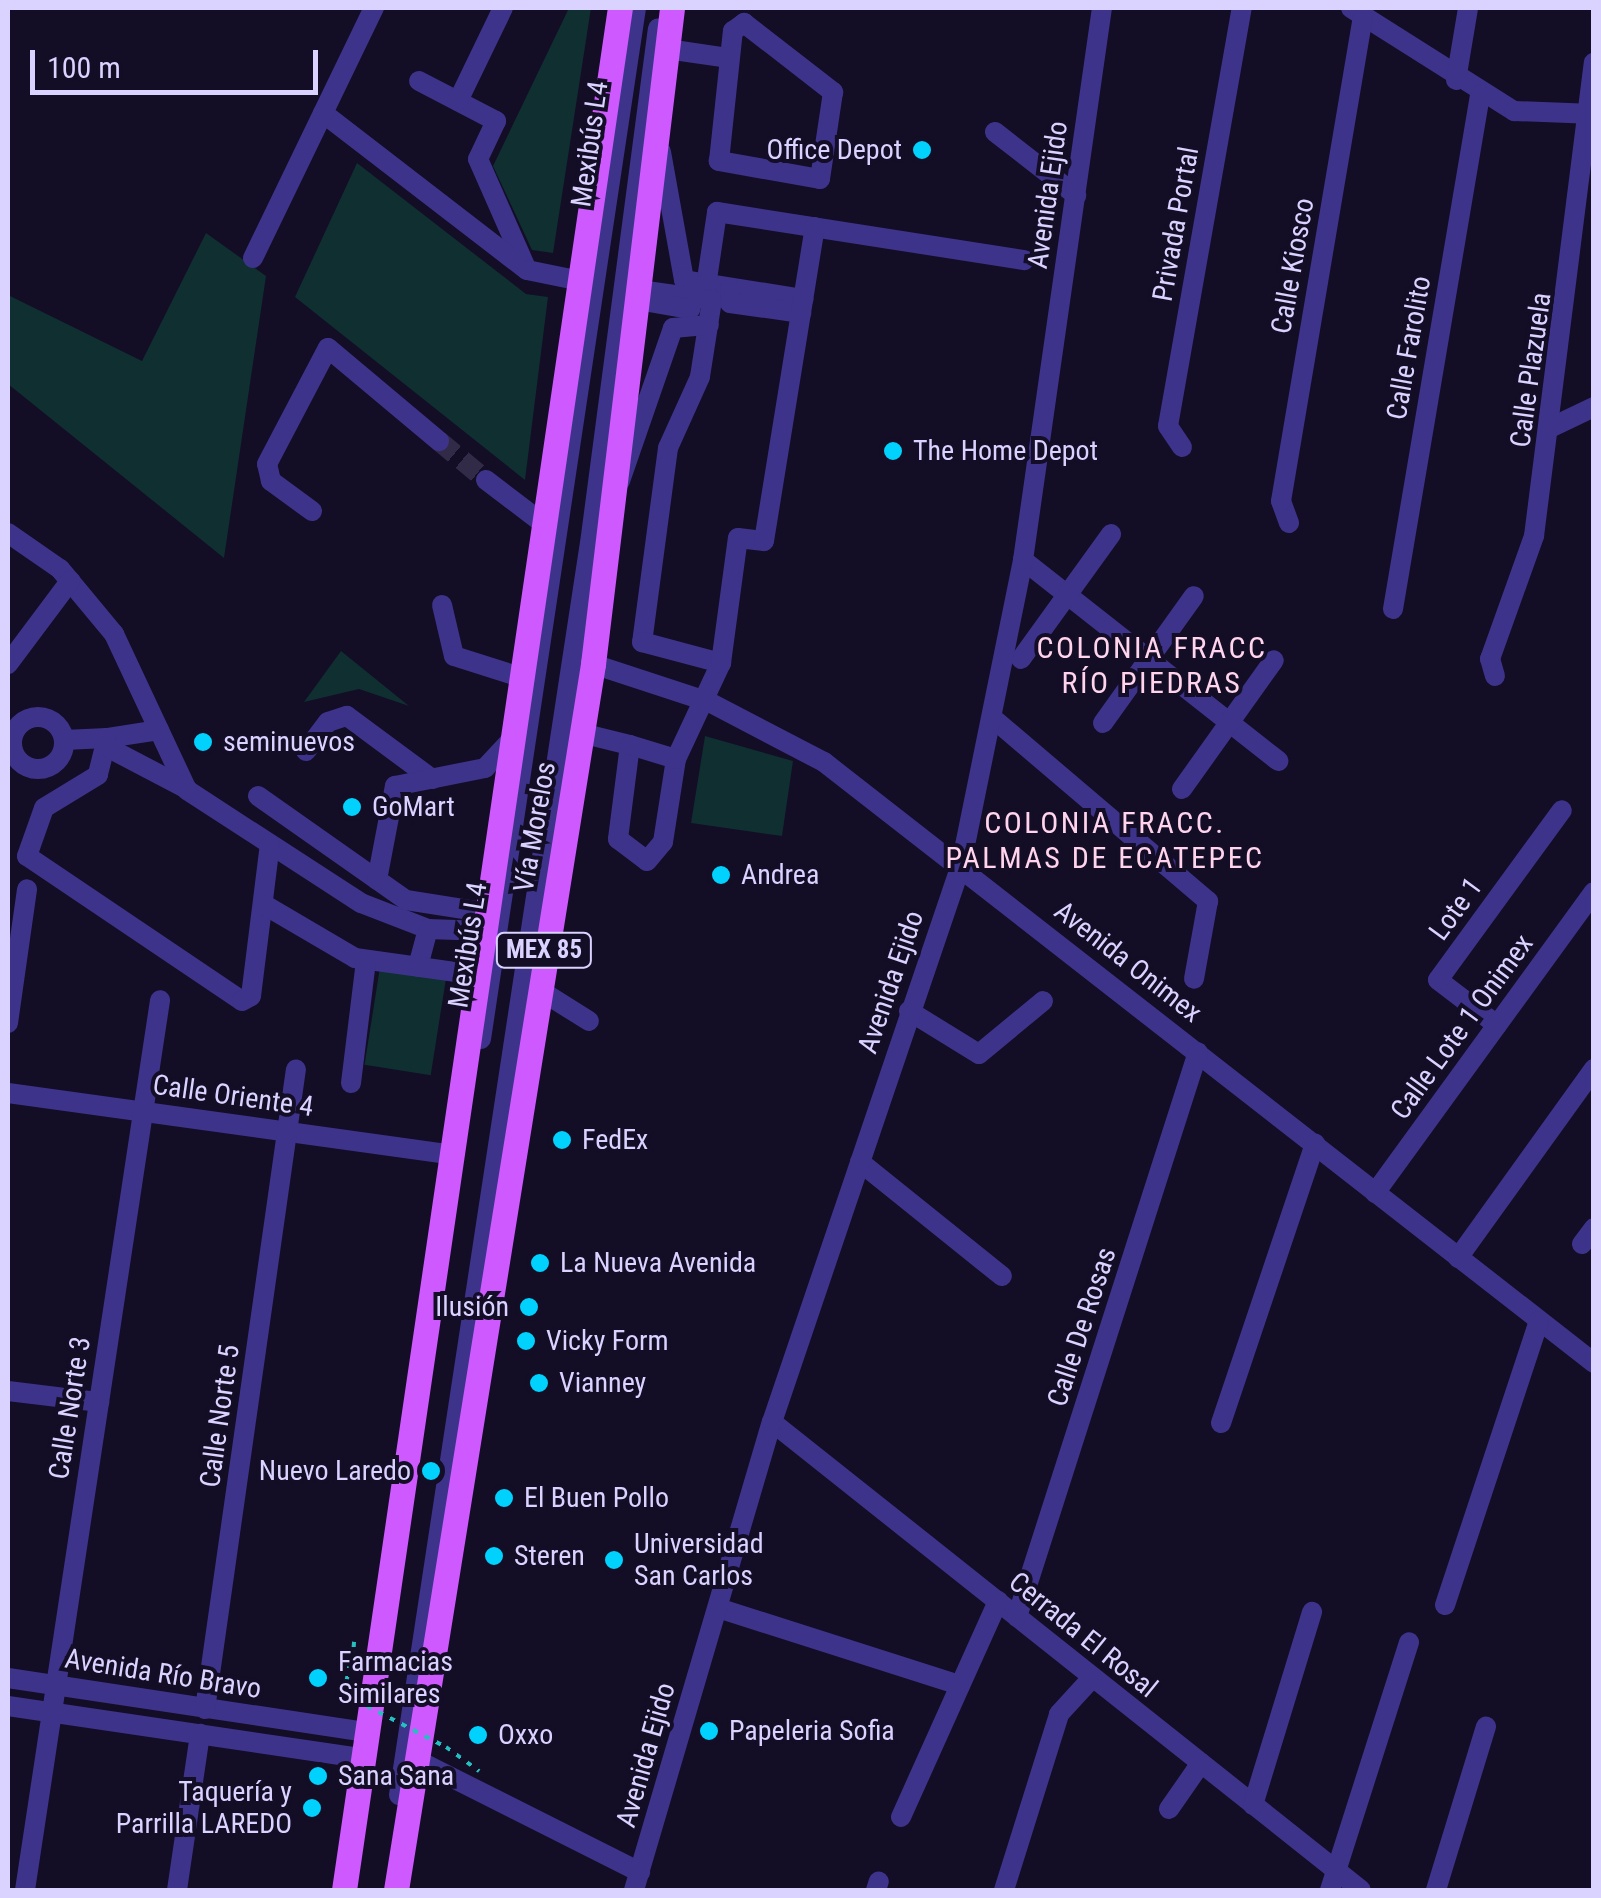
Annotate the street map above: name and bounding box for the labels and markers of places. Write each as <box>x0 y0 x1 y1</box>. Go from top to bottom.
place label: Office Depot <box>767 133 902 167</box>
marker: Office Depot <box>911 139 933 161</box>
place label: The Home Depot <box>913 434 1098 468</box>
marker: The Home Depot <box>882 440 904 462</box>
place label: seminuevos <box>223 725 355 759</box>
marker: seminuevos <box>192 731 214 753</box>
place label: GoMart <box>372 790 455 824</box>
marker: GoMart <box>341 796 363 818</box>
place label: Andrea <box>741 858 819 892</box>
marker: Andrea <box>710 864 732 886</box>
place label: FedEx <box>582 1123 648 1157</box>
marker: FedEx <box>551 1129 573 1151</box>
place label: La Nueva Avenida <box>560 1246 756 1280</box>
marker: La Nueva Avenida <box>529 1252 551 1274</box>
place label: Ilusión <box>435 1290 509 1324</box>
marker: Ilusión <box>518 1296 540 1318</box>
place label: Vicky Form <box>546 1324 669 1358</box>
marker: Vicky Form <box>515 1330 537 1352</box>
place label: Vianney <box>559 1366 646 1400</box>
marker: Vianney <box>528 1372 550 1394</box>
place label: Nuevo Laredo <box>259 1454 411 1488</box>
marker: Nuevo Laredo <box>420 1460 442 1482</box>
place label: El Buen Pollo <box>524 1481 669 1515</box>
marker: El Buen Pollo <box>493 1487 515 1509</box>
place label: Universidad San Carlos <box>634 1527 764 1593</box>
place label: Steren <box>514 1539 585 1573</box>
marker: Steren <box>483 1545 505 1567</box>
marker: Universidad San Carlos <box>603 1549 625 1571</box>
place label: Farmacias Similares <box>338 1645 453 1711</box>
marker: Farmacias Similares <box>307 1667 329 1689</box>
place label: Papeleria Sofia <box>729 1714 895 1748</box>
place label: Oxxo <box>498 1718 553 1752</box>
marker: Papeleria Sofia <box>698 1720 720 1742</box>
marker: Oxxo <box>467 1724 489 1746</box>
place label: Sana Sana <box>338 1759 454 1793</box>
marker: Sana Sana <box>307 1765 329 1787</box>
place label: Taquería y Parrilla LAREDO <box>116 1775 292 1841</box>
marker: Taquería y Parrilla LAREDO <box>301 1797 323 1819</box>

